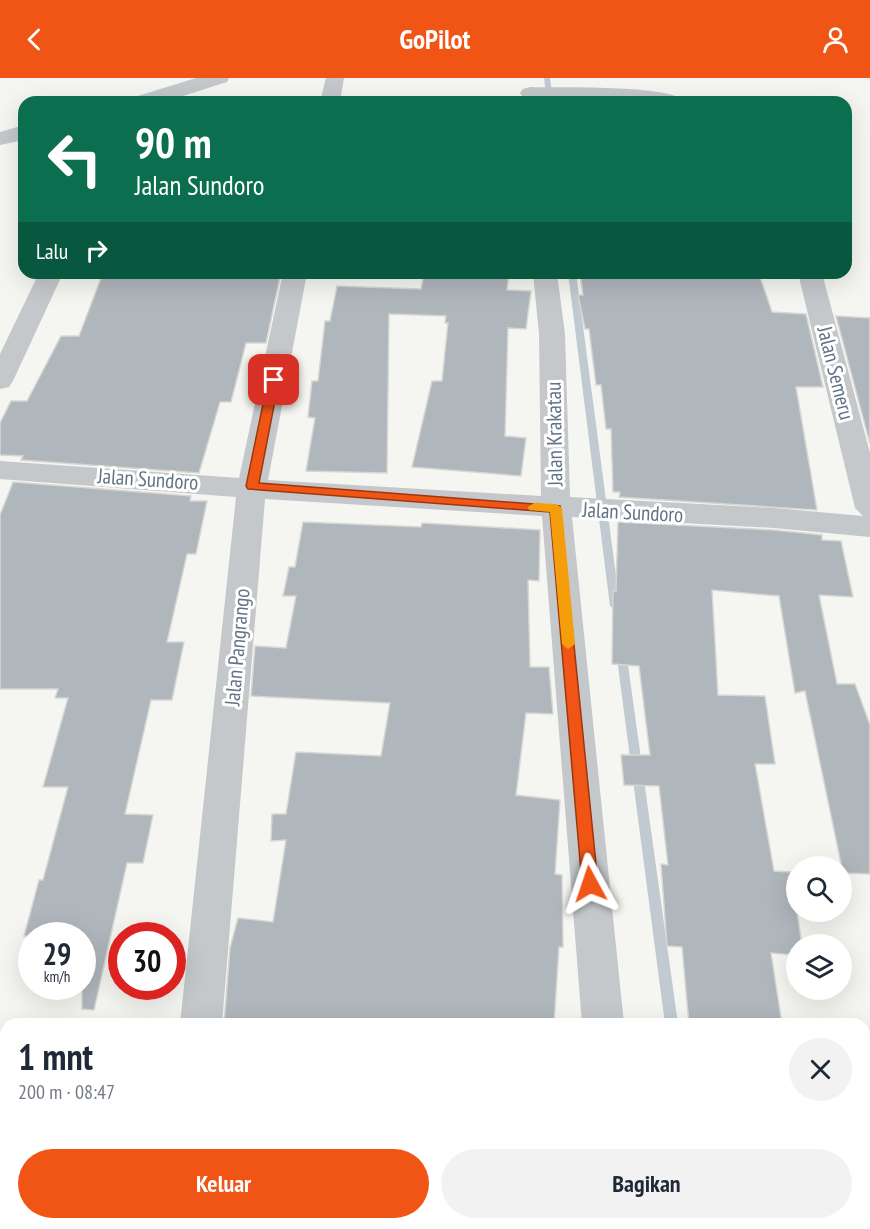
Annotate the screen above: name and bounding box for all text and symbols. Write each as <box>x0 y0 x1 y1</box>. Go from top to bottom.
text: GoPilot <box>400 22 470 56</box>
icon: back <box>18 23 51 56</box>
icon: person <box>819 23 852 56</box>
text: 90 m <box>135 115 212 170</box>
icon: left <box>36 120 114 198</box>
text: Jalan Sundoro <box>135 168 265 202</box>
icon: right <box>80 234 113 267</box>
text: Lalu <box>36 237 68 265</box>
street label: Jalan Semeru <box>811 323 861 423</box>
pin <box>248 354 299 405</box>
icon: arrive <box>257 363 290 396</box>
street label: Jalan Krakatau <box>540 382 568 487</box>
street label: Jalan Sundoro <box>96 462 199 496</box>
street label: Jalan Sundoro <box>581 496 684 528</box>
street label: Jalan Pangrango <box>218 587 256 708</box>
position arrow <box>558 852 622 916</box>
map controls <box>786 856 852 1000</box>
button: search <box>786 856 852 922</box>
speed limit sign: 30 <box>108 922 186 1000</box>
text: 29 <box>43 934 71 973</box>
button: layers <box>786 934 852 1000</box>
text: km/h <box>44 967 70 986</box>
text: 1 mnt <box>18 1033 93 1080</box>
button: close <box>789 1038 852 1101</box>
text: 200 m · 08:47 <box>18 1079 115 1105</box>
button: Keluar <box>18 1149 429 1218</box>
button: Bagikan <box>441 1149 852 1218</box>

